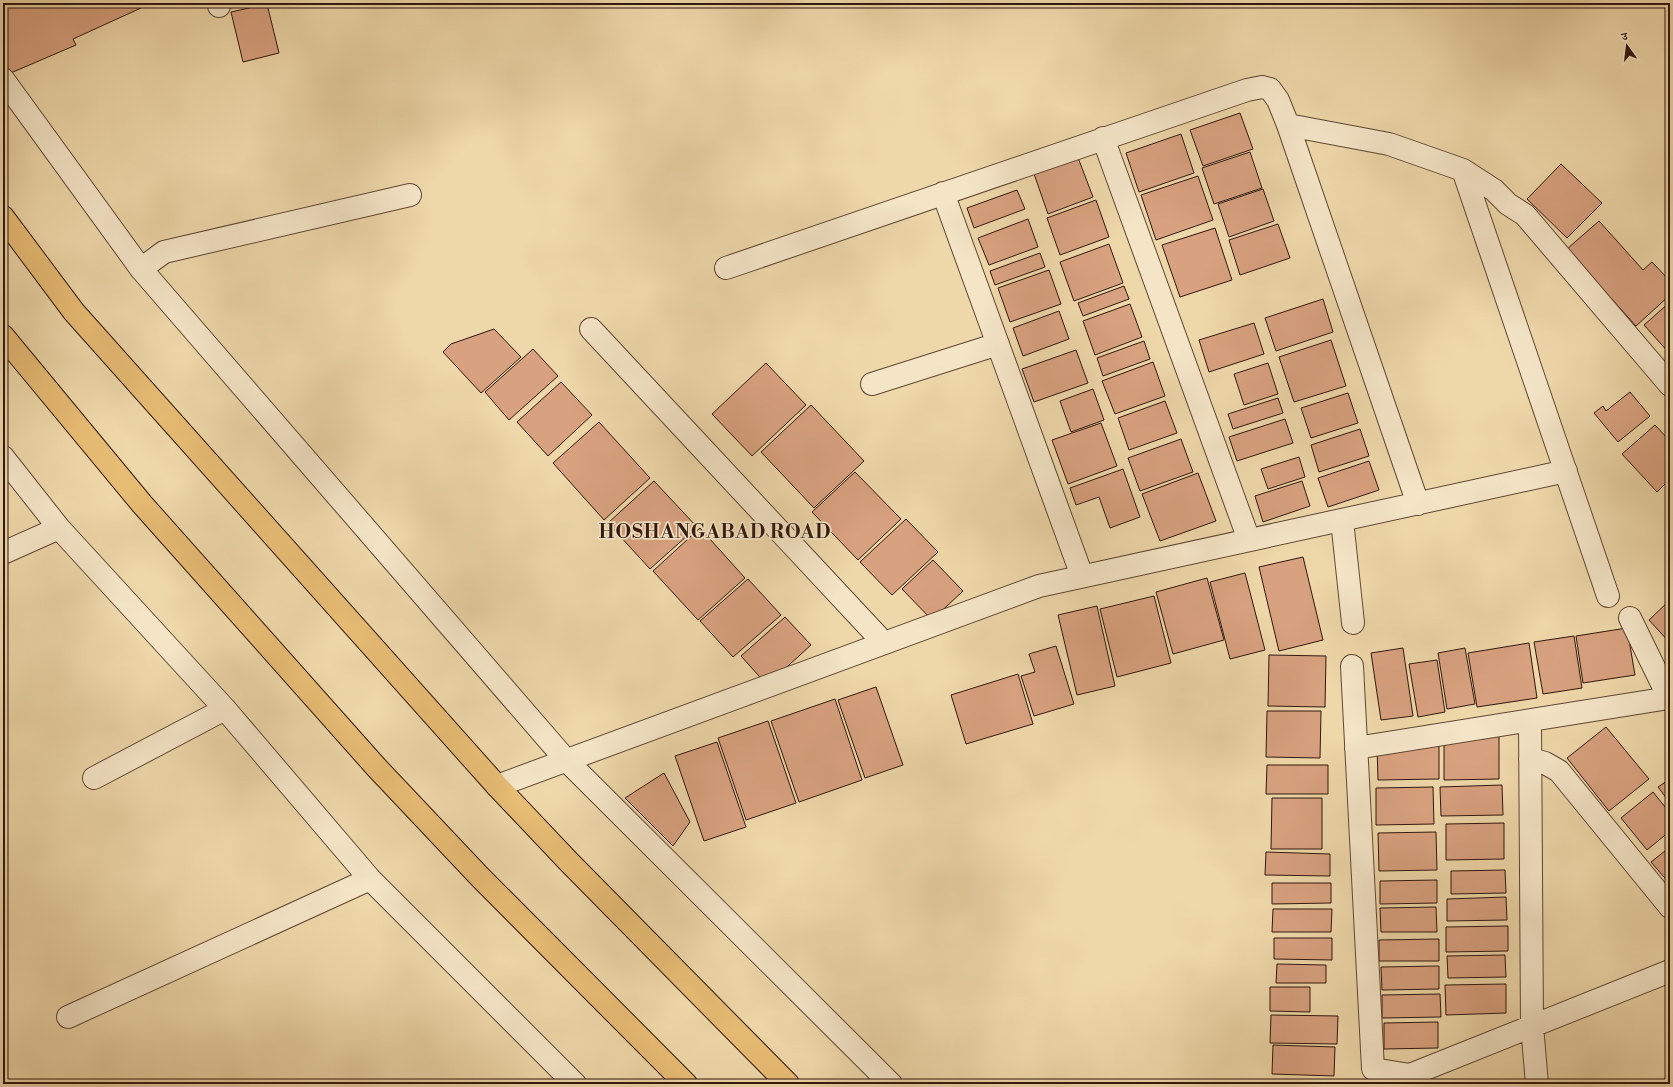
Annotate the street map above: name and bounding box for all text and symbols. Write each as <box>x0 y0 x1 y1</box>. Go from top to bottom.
north arrow <box>1607 26 1647 66</box>
text: उ <box>1619 29 1631 45</box>
district label: HOSHANGABAD ROAD <box>599 520 831 544</box>

